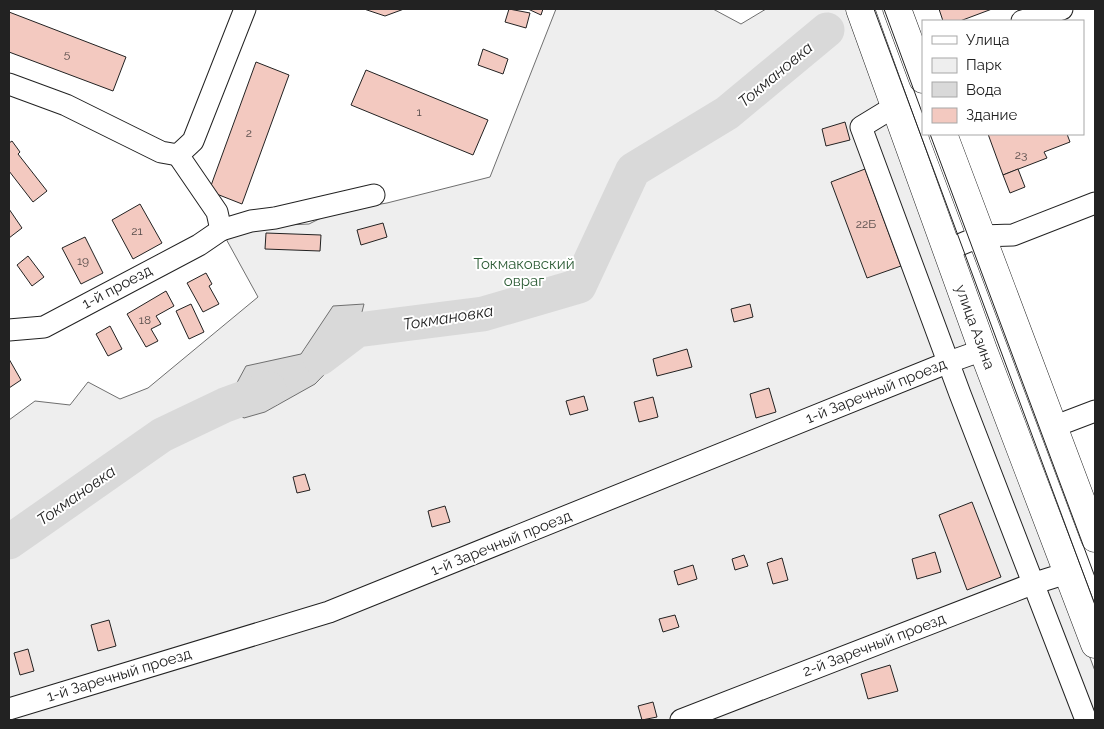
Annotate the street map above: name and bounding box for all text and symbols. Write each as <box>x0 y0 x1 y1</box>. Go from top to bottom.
legend <box>922 20 1084 135</box>
text: Улица <box>966 31 1010 49</box>
water label: Токмановка <box>734 38 817 111</box>
house number: 5 <box>64 47 71 61</box>
text: Парк <box>966 56 1002 74</box>
text: Вода <box>966 81 1002 99</box>
house number: 1 <box>416 105 422 119</box>
text: Здание <box>966 106 1018 124</box>
house number: 2 <box>246 126 252 140</box>
house number: 23 <box>1015 148 1027 162</box>
house number: 22Б <box>856 217 876 231</box>
house number: 21 <box>131 224 143 238</box>
house number: 19 <box>77 254 89 268</box>
park label: Токмаковский овраг <box>473 255 575 290</box>
street label: 1-й проезд <box>79 261 155 313</box>
street label: улица Азина <box>951 282 999 372</box>
water label: Токмановка <box>402 301 495 334</box>
house number: 18 <box>139 313 151 327</box>
street label: 1-й Заречный проезд <box>803 354 949 427</box>
water label: Токмановка <box>33 461 119 529</box>
street label: 1-й Заречный проезд <box>428 506 574 579</box>
street label: 2-й Заречный проезд <box>800 609 948 681</box>
street label: 1-й Заречный проезд <box>45 644 194 706</box>

